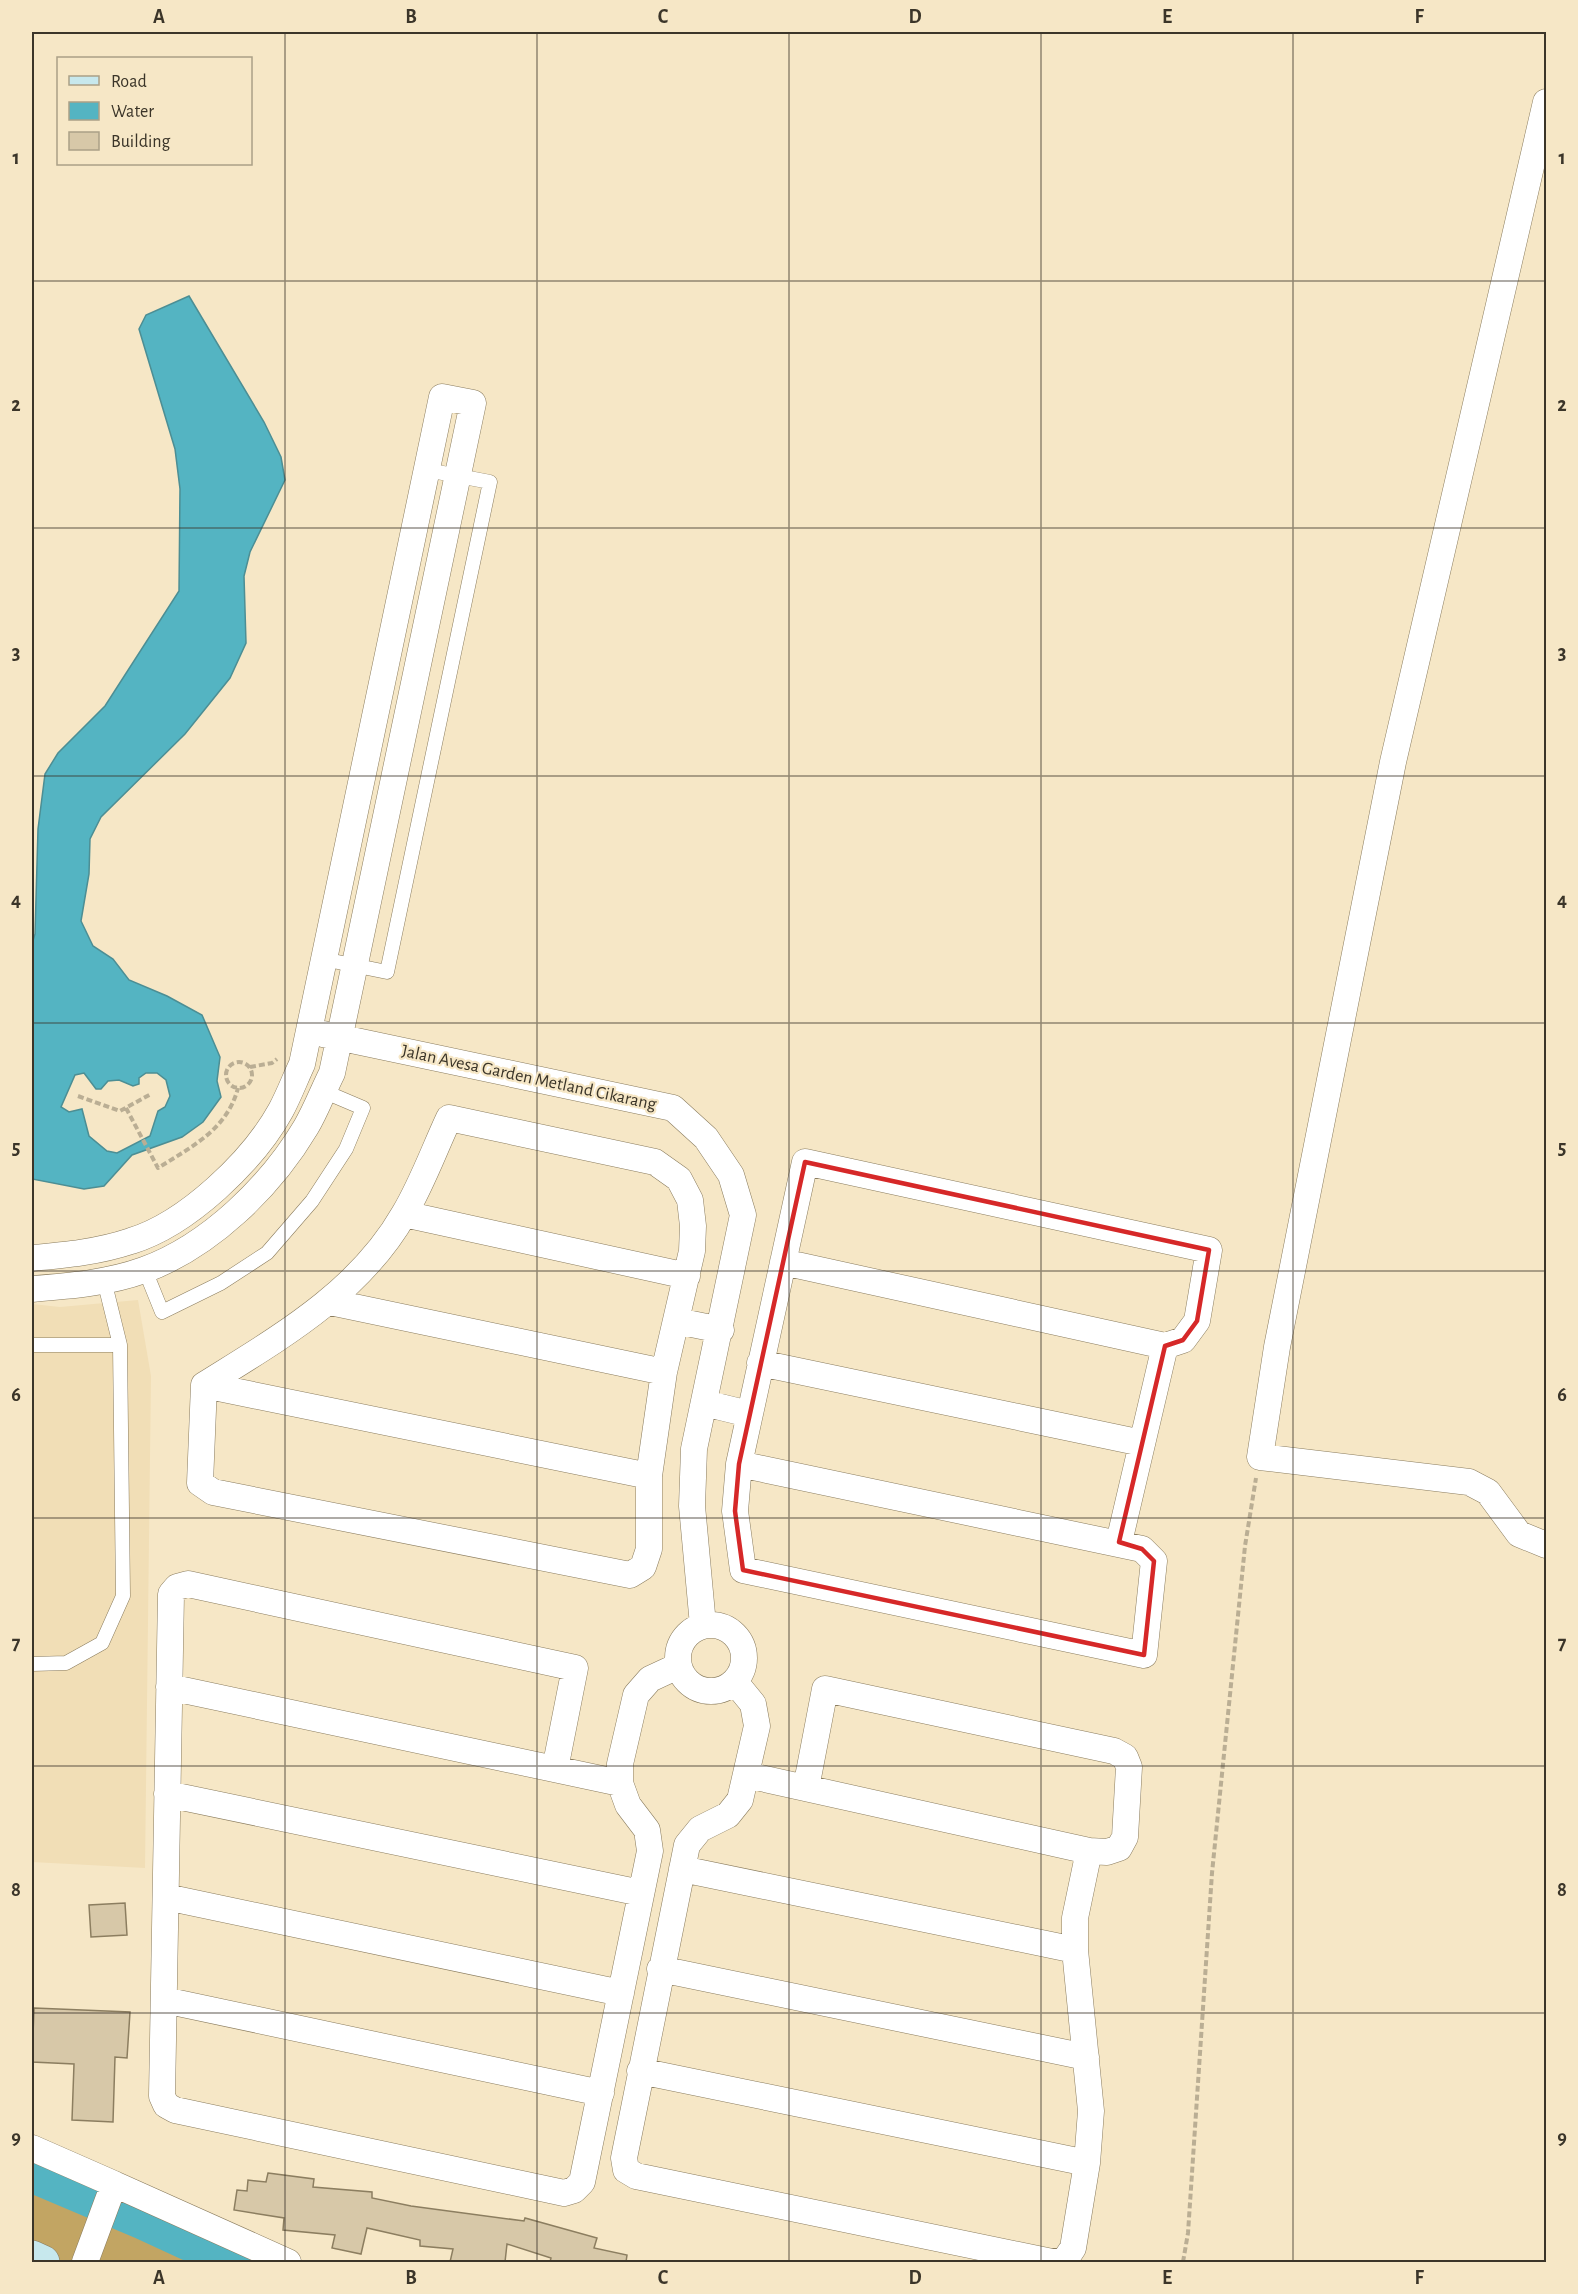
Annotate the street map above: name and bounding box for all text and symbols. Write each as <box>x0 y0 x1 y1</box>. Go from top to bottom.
text: A <box>153 7 165 27</box>
text: B <box>405 7 417 27</box>
text: C <box>658 7 669 27</box>
text: D <box>908 7 922 27</box>
text: E <box>1162 7 1172 27</box>
text: F <box>1414 7 1424 27</box>
legend <box>57 57 252 165</box>
text: Road <box>111 73 147 91</box>
text: Water <box>111 103 154 121</box>
text: Building <box>111 133 171 151</box>
text: 1 <box>12 148 20 168</box>
text: 1 <box>1558 148 1566 168</box>
text: 2 <box>11 395 21 415</box>
text: 2 <box>1557 395 1567 415</box>
text: 3 <box>12 643 20 663</box>
text: 3 <box>1558 643 1566 663</box>
text: 4 <box>11 890 21 910</box>
text: 4 <box>1557 890 1567 910</box>
street label: Jalan Avesa Garden Metland Cikarang <box>400 1042 658 1114</box>
text: 5 <box>12 1138 20 1158</box>
text: 5 <box>1558 1138 1566 1158</box>
text: 6 <box>11 1385 21 1405</box>
text: 6 <box>1557 1385 1567 1405</box>
text: 7 <box>12 1633 21 1653</box>
text: 7 <box>1558 1633 1567 1653</box>
text: 8 <box>11 1880 21 1900</box>
text: 8 <box>1557 1880 1567 1900</box>
text: 9 <box>11 2128 21 2148</box>
text: 9 <box>1557 2128 1567 2148</box>
text: A <box>153 2268 165 2288</box>
text: B <box>405 2268 417 2288</box>
text: C <box>658 2268 669 2288</box>
text: D <box>908 2268 922 2288</box>
text: E <box>1162 2268 1172 2288</box>
text: F <box>1414 2268 1424 2288</box>

